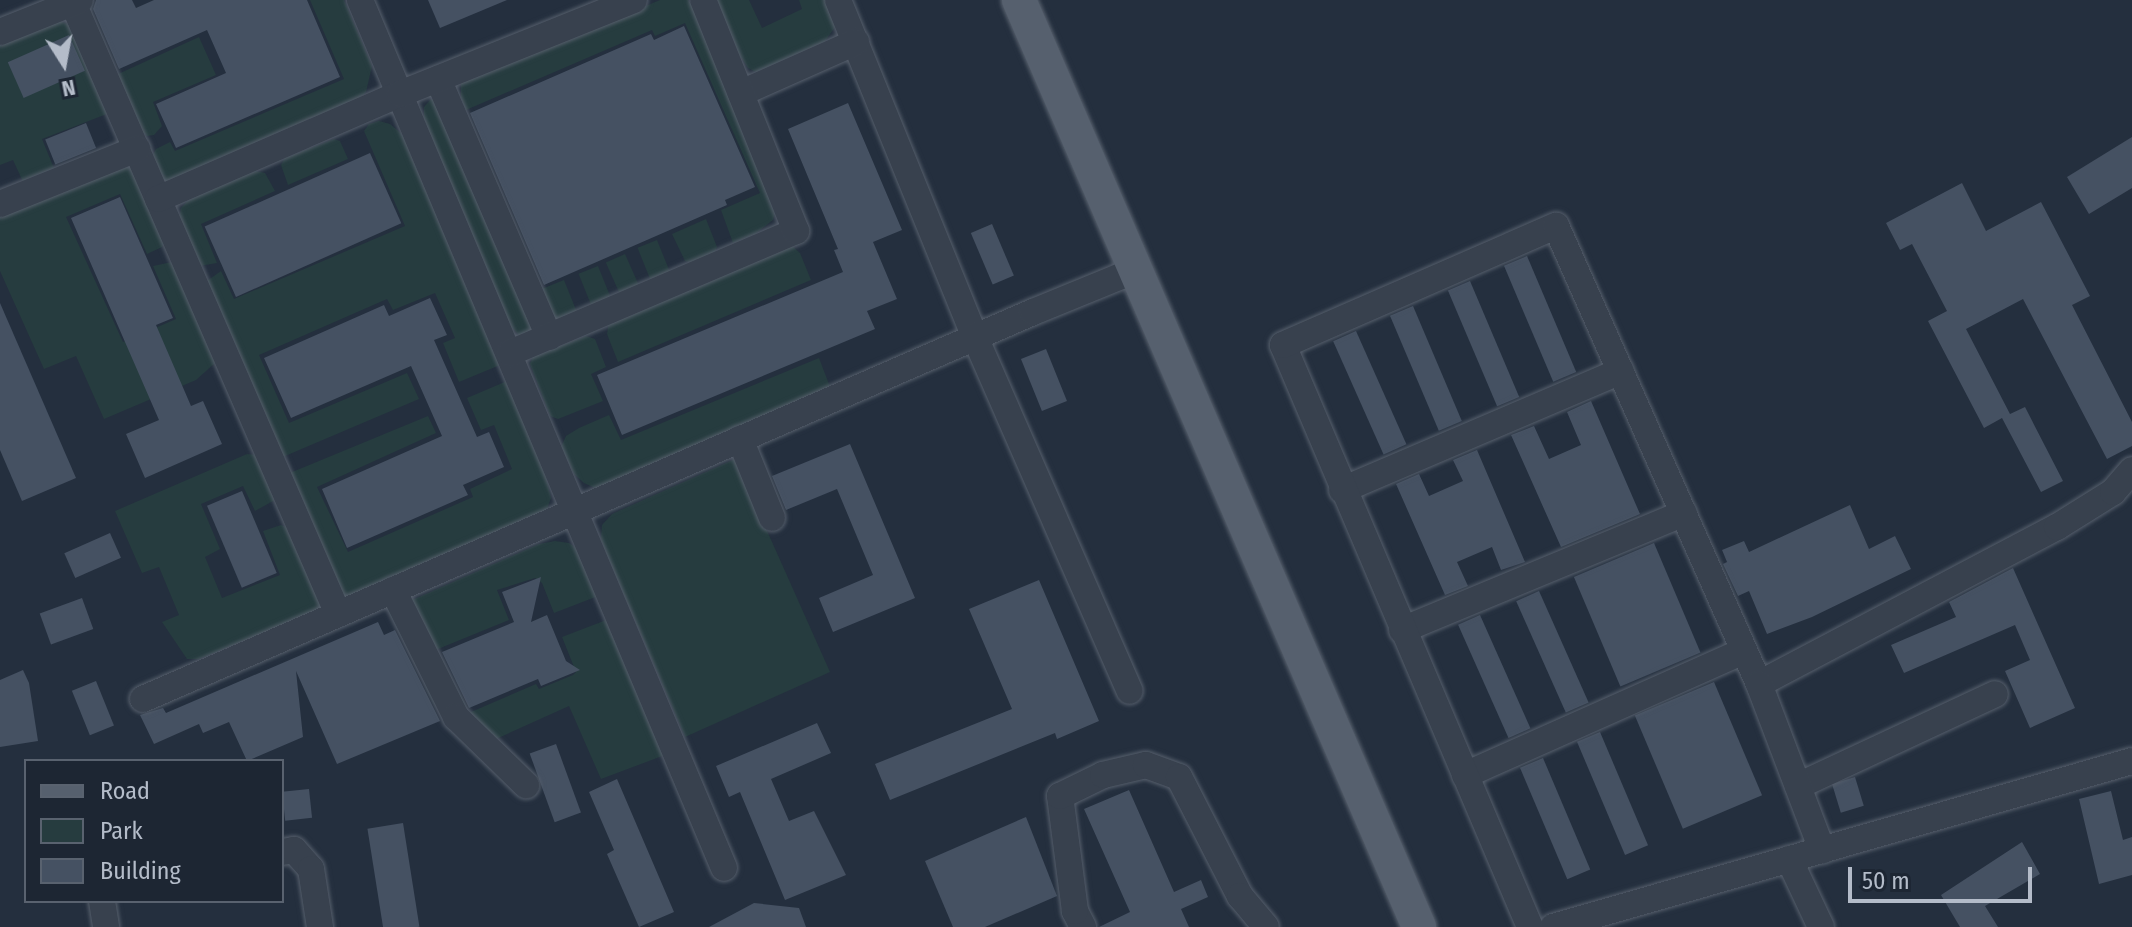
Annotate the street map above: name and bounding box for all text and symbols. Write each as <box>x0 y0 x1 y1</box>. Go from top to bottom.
north arrow <box>24 24 104 104</box>
text: N <box>60 74 78 103</box>
legend <box>24 759 284 903</box>
text: Road <box>100 777 150 805</box>
text: Park <box>100 817 143 845</box>
scale bar <box>1852 851 2036 901</box>
text: Building <box>100 857 181 885</box>
text: 50 m <box>1862 867 1910 895</box>

